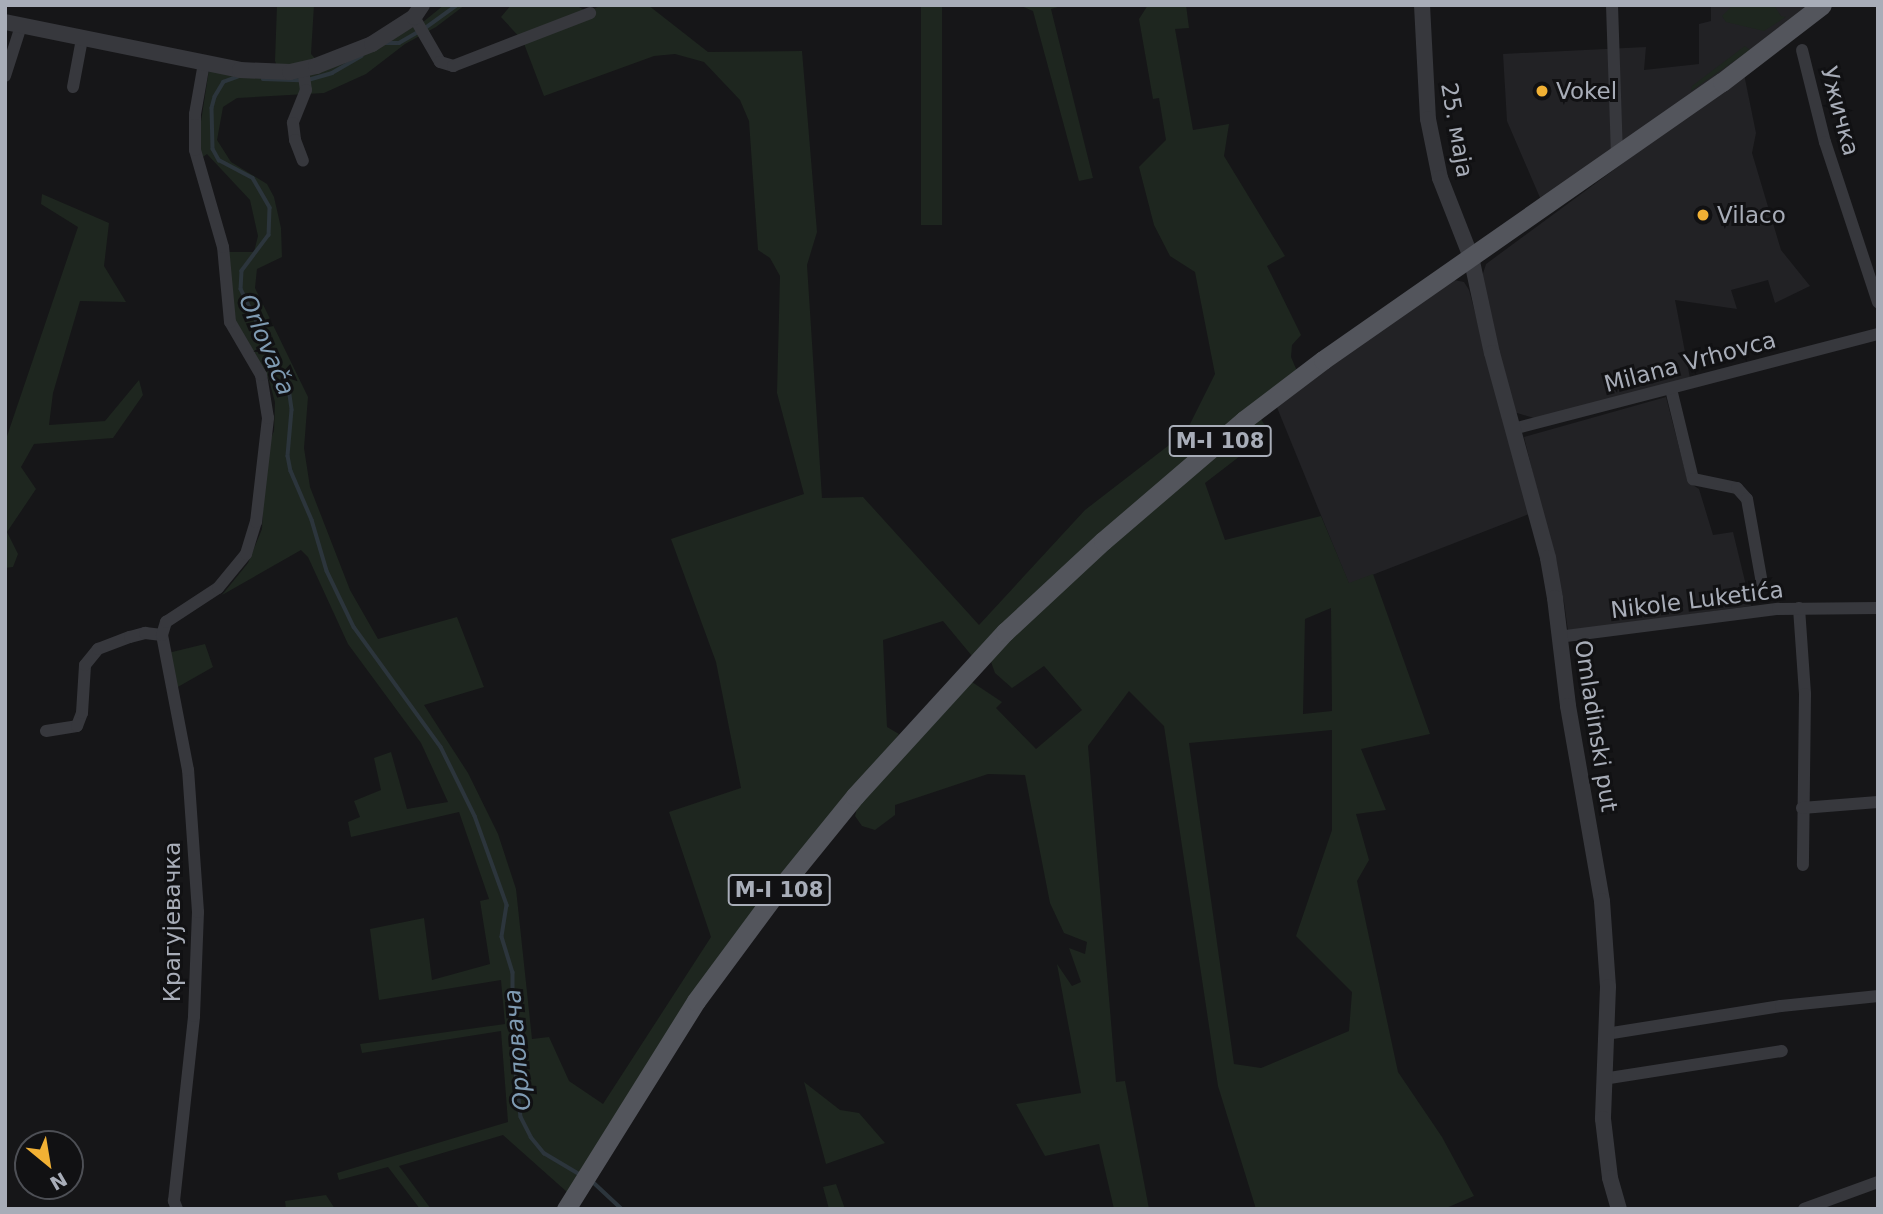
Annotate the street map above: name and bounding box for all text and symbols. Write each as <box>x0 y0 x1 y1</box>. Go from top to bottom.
street label: Ужичка <box>1815 63 1865 159</box>
place label: Vokel <box>1556 77 1617 105</box>
street label: 25. маја <box>1435 80 1479 180</box>
marker: Vokel <box>1534 83 1550 99</box>
place label: Vilaco <box>1717 201 1786 229</box>
marker: Vilaco <box>1695 207 1711 223</box>
water label: Orlovača <box>232 290 300 400</box>
street label: Milana Vrhovca <box>1601 326 1779 398</box>
road number: M-I 108 <box>1168 424 1272 458</box>
street label: Nikole Luketića <box>1609 576 1785 624</box>
street label: Omladinski put <box>1569 638 1623 814</box>
street label: Крагујевачка <box>158 842 186 1002</box>
road number: M-I 108 <box>726 872 832 908</box>
water label: Орловача <box>498 988 538 1112</box>
north arrow <box>14 1130 84 1200</box>
text: N <box>46 1168 71 1195</box>

